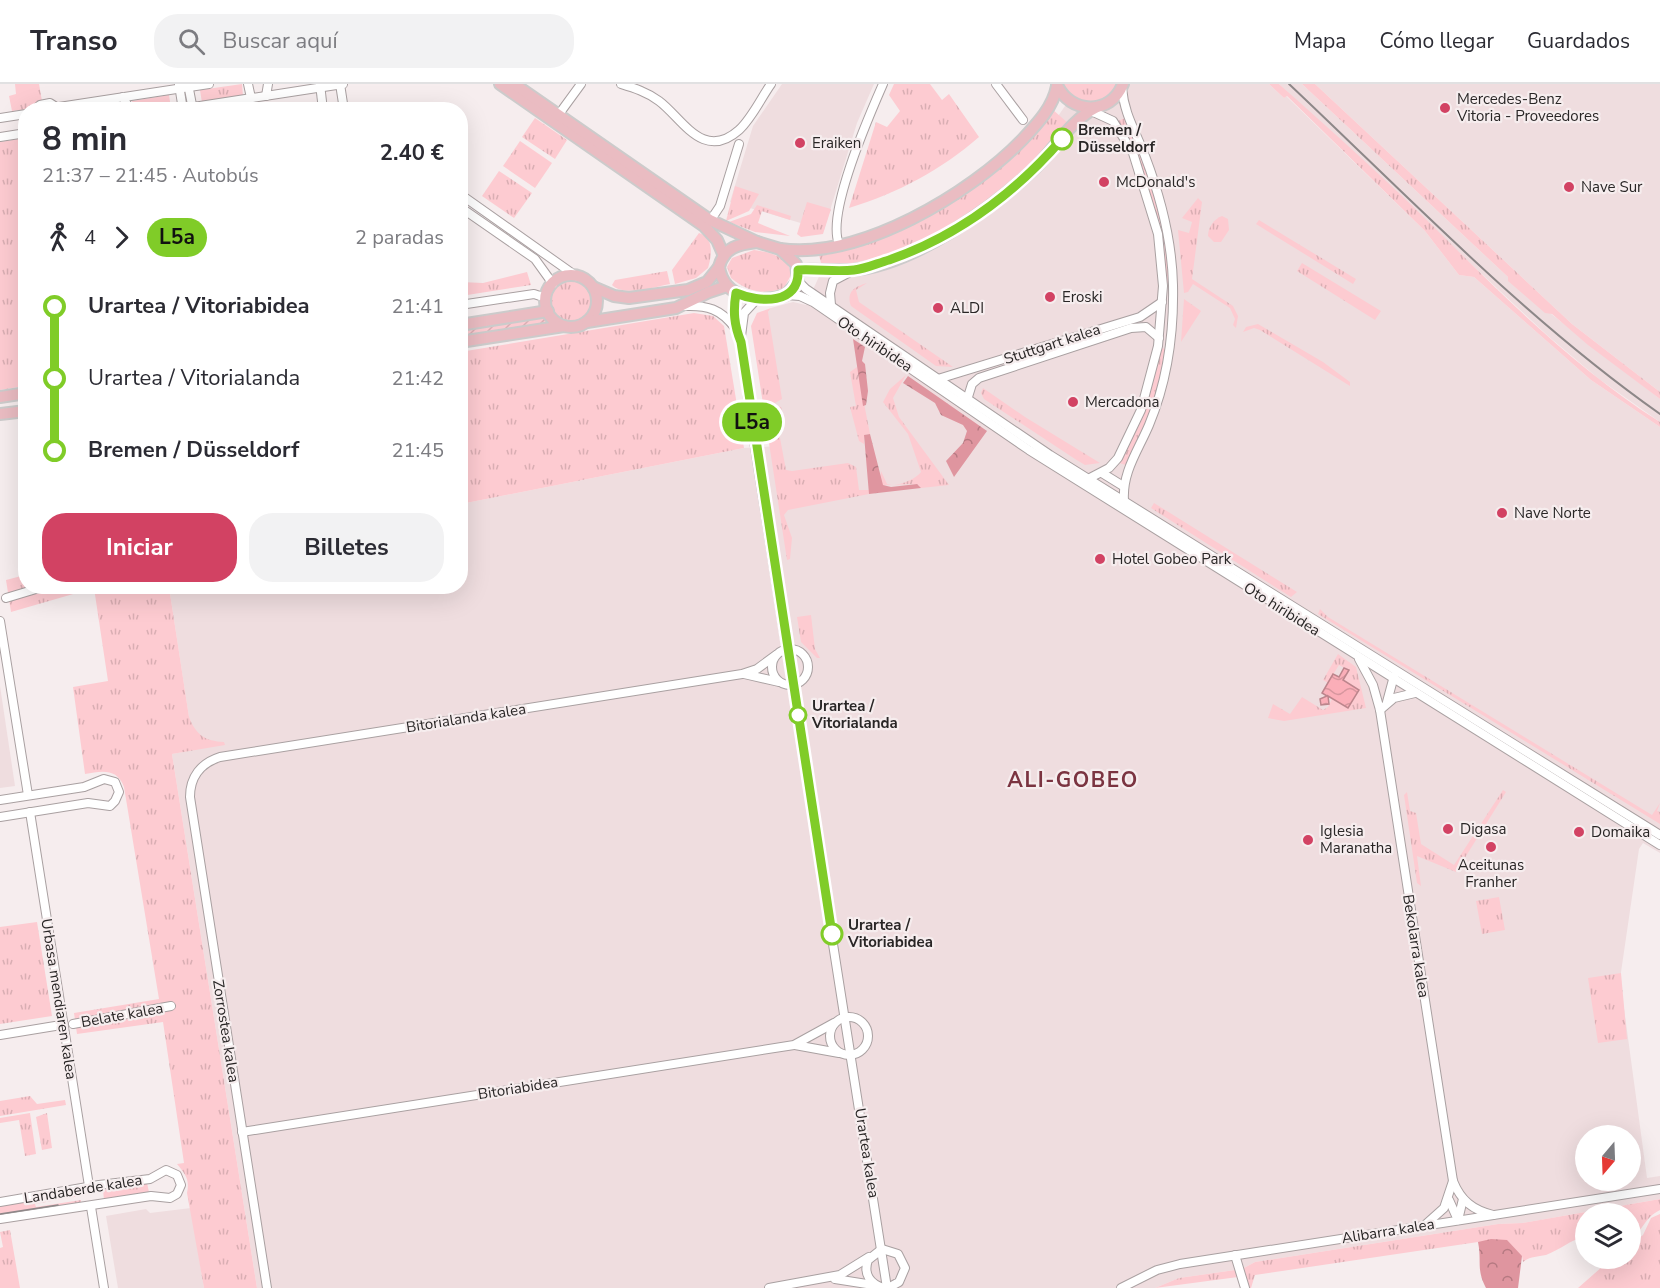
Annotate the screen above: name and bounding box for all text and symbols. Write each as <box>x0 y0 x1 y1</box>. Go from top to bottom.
search box <box>154 14 574 68</box>
text: Transo <box>30 22 118 60</box>
icon: search <box>175 25 208 58</box>
text: Buscar aquí <box>223 26 338 56</box>
text: Mapa <box>1294 27 1346 55</box>
text: Cómo llegar <box>1379 27 1494 55</box>
text: Guardados <box>1527 27 1630 55</box>
place label: Mercedes-Benz Vitoria - Proveedores <box>1456 89 1599 126</box>
marker: Mercedes-Benz Vitoria - Proveedores <box>1438 101 1452 115</box>
text: 8 min <box>42 117 127 162</box>
place label: Bremen / Düsseldorf <box>1078 120 1156 157</box>
marker: Bremen / Düsseldorf <box>1051 128 1073 150</box>
place label: Eraiken <box>812 133 861 153</box>
marker: Eraiken <box>793 136 807 150</box>
text: 2.40 € <box>380 138 444 168</box>
text: 21:37 – 21:45 · Autobús <box>42 162 259 189</box>
place label: McDonald's <box>1116 172 1195 192</box>
marker: McDonald's <box>1097 175 1111 189</box>
place label: Nave Sur <box>1581 177 1643 197</box>
marker: Nave Sur <box>1562 180 1576 194</box>
icon: walk <box>42 221 75 254</box>
icon: forward <box>105 221 138 254</box>
text: L5a <box>159 223 195 251</box>
text: 4 <box>84 224 96 251</box>
text: 2 paradas <box>355 224 444 251</box>
place label: Eroski <box>1062 287 1103 307</box>
marker: Eroski <box>1043 290 1057 304</box>
text: Urartea / Vitoriabidea <box>88 291 310 321</box>
text: 21:41 <box>391 293 444 320</box>
place label: ALDI <box>950 298 984 318</box>
marker: ALDI <box>931 301 945 315</box>
street label: Oto hiribidea <box>833 311 917 377</box>
street label: Stuttgart kalea <box>1001 319 1103 369</box>
text: Urartea / Vitorialanda <box>88 363 300 393</box>
text: 21:42 <box>391 365 444 392</box>
place label: Mercadona <box>1085 392 1159 412</box>
marker: Mercadona <box>1066 395 1080 409</box>
line badge: L5a <box>718 402 786 442</box>
text: L5a <box>734 408 770 436</box>
text: Bremen / Düsseldorf <box>88 435 299 465</box>
text: 21:45 <box>391 437 444 464</box>
place label: Nave Norte <box>1514 503 1591 523</box>
marker: Nave Norte <box>1495 506 1509 520</box>
button: Iniciar <box>42 513 237 582</box>
button: Billetes <box>249 513 444 582</box>
place label: Hotel Gobeo Park <box>1112 549 1232 569</box>
marker: Hotel Gobeo Park <box>1093 552 1107 566</box>
street label: Oto hiribidea <box>1240 578 1324 640</box>
place label: Urartea / Vitorialanda <box>811 696 898 733</box>
street label: Bitorialanda kalea <box>405 699 527 737</box>
marker: Urartea / Vitorialanda <box>789 706 807 724</box>
district label: ALI-GOBEO <box>1007 766 1139 794</box>
place label: Digasa <box>1460 819 1507 839</box>
place label: Iglesia Maranatha <box>1320 821 1392 858</box>
marker: Digasa <box>1441 822 1455 836</box>
place label: Domaika <box>1591 822 1650 842</box>
marker: Domaika <box>1572 825 1586 839</box>
marker: Iglesia Maranatha <box>1301 833 1315 847</box>
marker: Aceitunas Franher <box>1484 840 1498 854</box>
place label: Aceitunas Franher <box>1458 855 1524 892</box>
street label: Bekolarra kalea <box>1398 893 1434 999</box>
place label: Urartea / Vitoriabidea <box>847 915 933 952</box>
street label: Urbasa mendiaren kalea <box>36 917 82 1081</box>
marker: Urartea / Vitoriabidea <box>821 923 843 945</box>
street label: Zorrostea kalea <box>208 978 244 1084</box>
street label: Belate kalea <box>79 998 165 1032</box>
street label: Bitoriabidea <box>477 1072 559 1104</box>
street label: Urartea kalea <box>850 1107 884 1199</box>
north arrow <box>1575 1125 1641 1191</box>
map controls <box>1575 1125 1641 1269</box>
street label: Landaberde kalea <box>22 1170 144 1208</box>
button: layers <box>1575 1203 1641 1269</box>
street label: Alibarra kalea <box>1340 1214 1436 1248</box>

